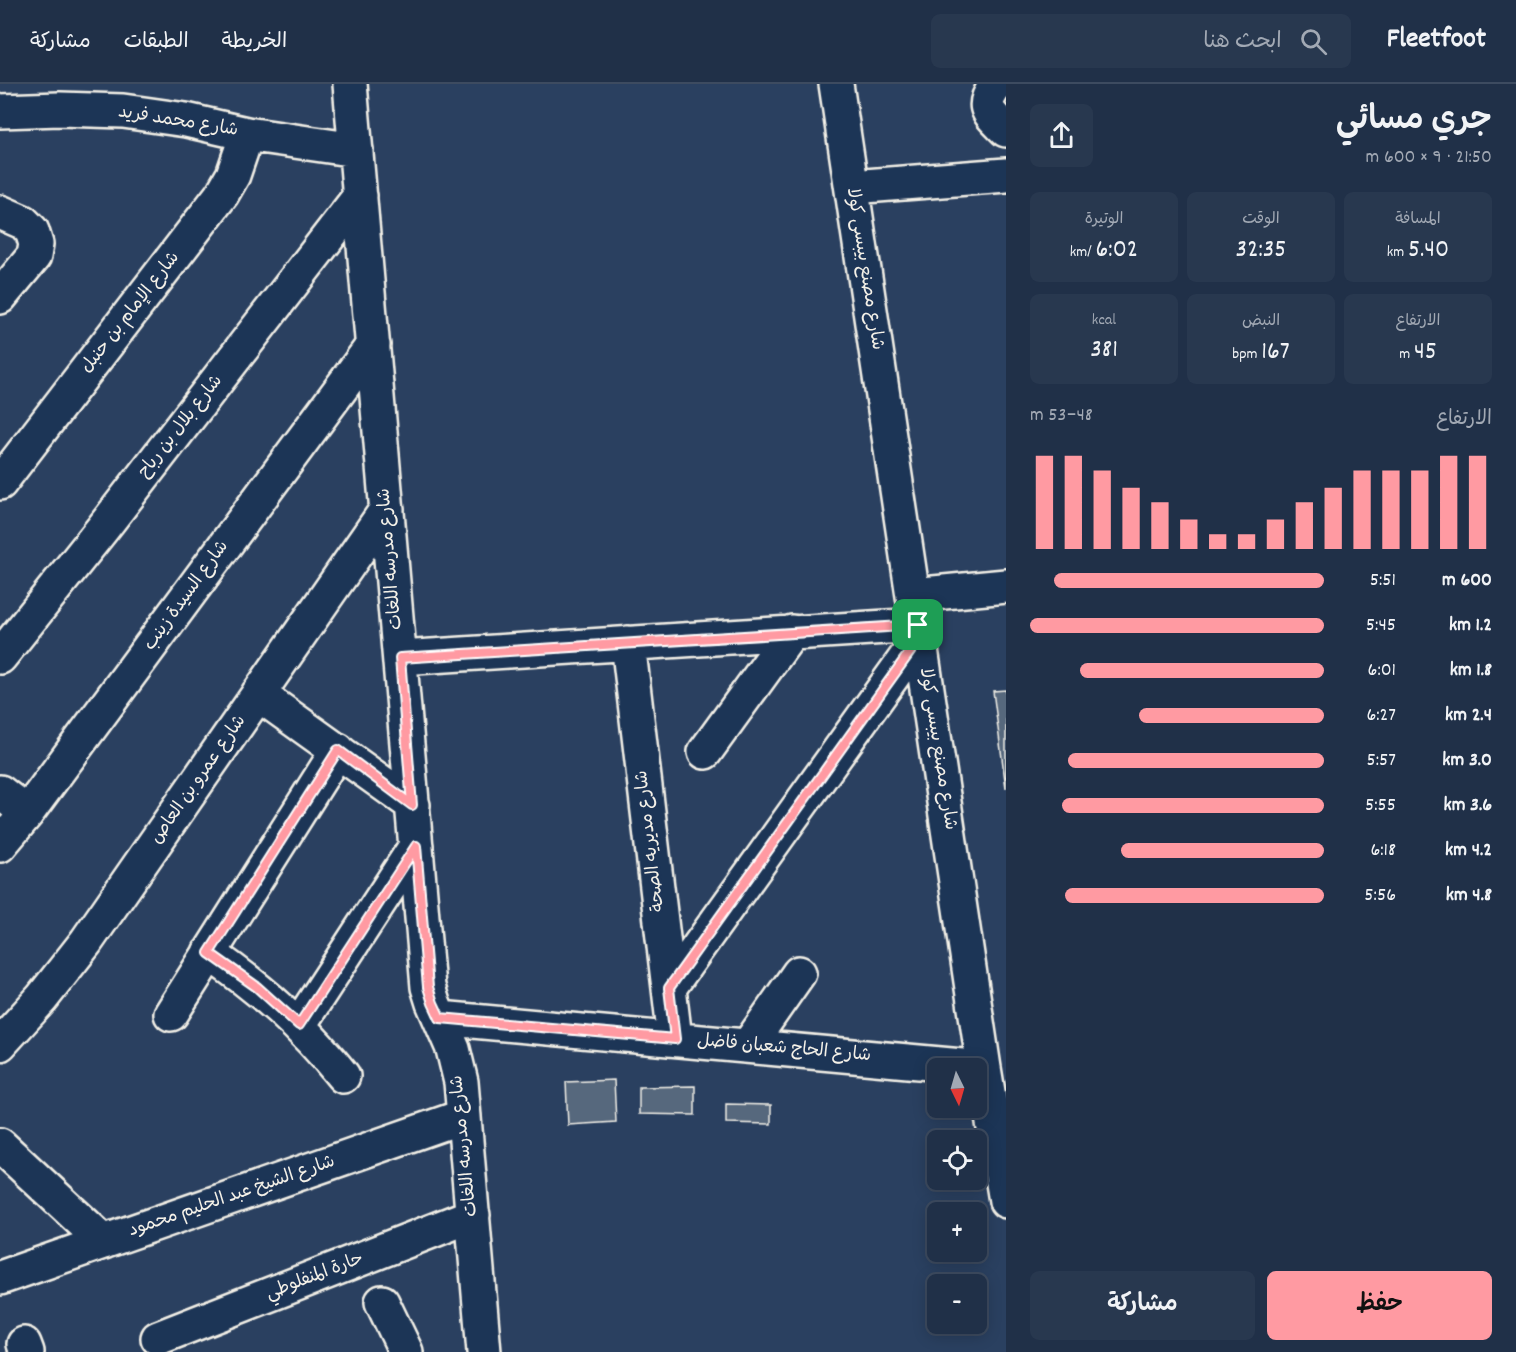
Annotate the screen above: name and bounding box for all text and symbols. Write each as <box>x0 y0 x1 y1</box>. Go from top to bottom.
search box <box>931 14 1351 68</box>
text: Fleetfoot <box>1387 21 1486 61</box>
icon: search <box>1297 25 1330 58</box>
text: ابحث هنا <box>1203 27 1282 58</box>
text: مشاركة <box>30 28 91 58</box>
text: الطبقات <box>124 28 189 58</box>
text: الخريطة <box>222 28 287 58</box>
text: جري مسائي <box>1336 98 1492 145</box>
street label: شارع محمد فريد <box>116 100 240 144</box>
button: share <box>1030 104 1093 167</box>
text: 21:50 · 9 × 600 m <box>1366 144 1492 172</box>
street label: شارع مصنع بيبسى كولا <box>839 186 889 352</box>
text: الوتيرة <box>1085 208 1123 231</box>
text: الوقت <box>1242 208 1280 231</box>
text: المسافة <box>1395 208 1441 231</box>
text: 6:02 <box>1096 232 1138 269</box>
text: 32:35 <box>1236 232 1286 269</box>
text: 5.40 <box>1408 232 1449 269</box>
text: /km <box>1070 241 1096 264</box>
text: km <box>1387 241 1408 264</box>
street label: شارع الإمام بن حنبل <box>76 247 186 379</box>
text: kcal <box>1092 309 1116 332</box>
text: النبض <box>1242 310 1280 333</box>
text: الارتفاع <box>1396 310 1440 333</box>
text: 381 <box>1090 332 1118 369</box>
text: 167 <box>1261 334 1290 371</box>
text: 45 <box>1414 334 1437 371</box>
text: bpm <box>1232 343 1261 366</box>
text: m <box>1399 343 1414 366</box>
street label: شارع بلال بن رباح <box>133 370 229 484</box>
text: 48–53 m <box>1030 402 1093 430</box>
text: الارتفاع <box>1436 406 1492 434</box>
street label: شارع مدرسه اللغات <box>372 487 410 631</box>
street label: شارع السيدة زينب <box>138 536 236 656</box>
text: 5:51 <box>1370 567 1396 595</box>
text: 600 m <box>1442 567 1492 595</box>
pin <box>892 599 943 650</box>
icon: arrive <box>901 608 934 641</box>
text: 5:45 <box>1366 612 1396 640</box>
text: 1.2 km <box>1449 612 1492 640</box>
text: 6:01 <box>1368 657 1396 685</box>
text: 1.8 km <box>1450 657 1492 685</box>
street label: شارع مصنع بيبسى كولا <box>912 666 962 832</box>
text: 6:27 <box>1366 702 1396 730</box>
text: 2.4 km <box>1445 702 1492 730</box>
street label: شارع عمرو بن العاص <box>145 710 253 850</box>
text: 5:57 <box>1367 747 1396 775</box>
text: 3.0 km <box>1442 747 1492 775</box>
street label: شارع مديريه الصحة <box>630 769 672 913</box>
text: 5:55 <box>1365 792 1396 820</box>
text: 3.6 km <box>1443 792 1492 820</box>
text: 6:18 <box>1370 837 1396 865</box>
text: 4.2 km <box>1445 837 1492 865</box>
text: 5:56 <box>1364 882 1396 910</box>
text: 4.8 km <box>1446 882 1492 910</box>
street label: شارع الحاج شعبان فاضل <box>696 1029 872 1069</box>
north arrow <box>927 1058 987 1118</box>
map controls <box>927 1058 987 1334</box>
street label: شارع مدرسه اللغات <box>445 1074 485 1218</box>
button: locate <box>927 1130 987 1190</box>
street label: شارع الشيخ عبد الحليم محمود <box>125 1150 339 1244</box>
button: + <box>927 1202 987 1262</box>
street label: حارة المنفلوطي <box>263 1247 368 1308</box>
button: مشاركة <box>1030 1271 1255 1340</box>
button: حفظ <box>1267 1271 1492 1340</box>
button: − <box>927 1274 987 1334</box>

